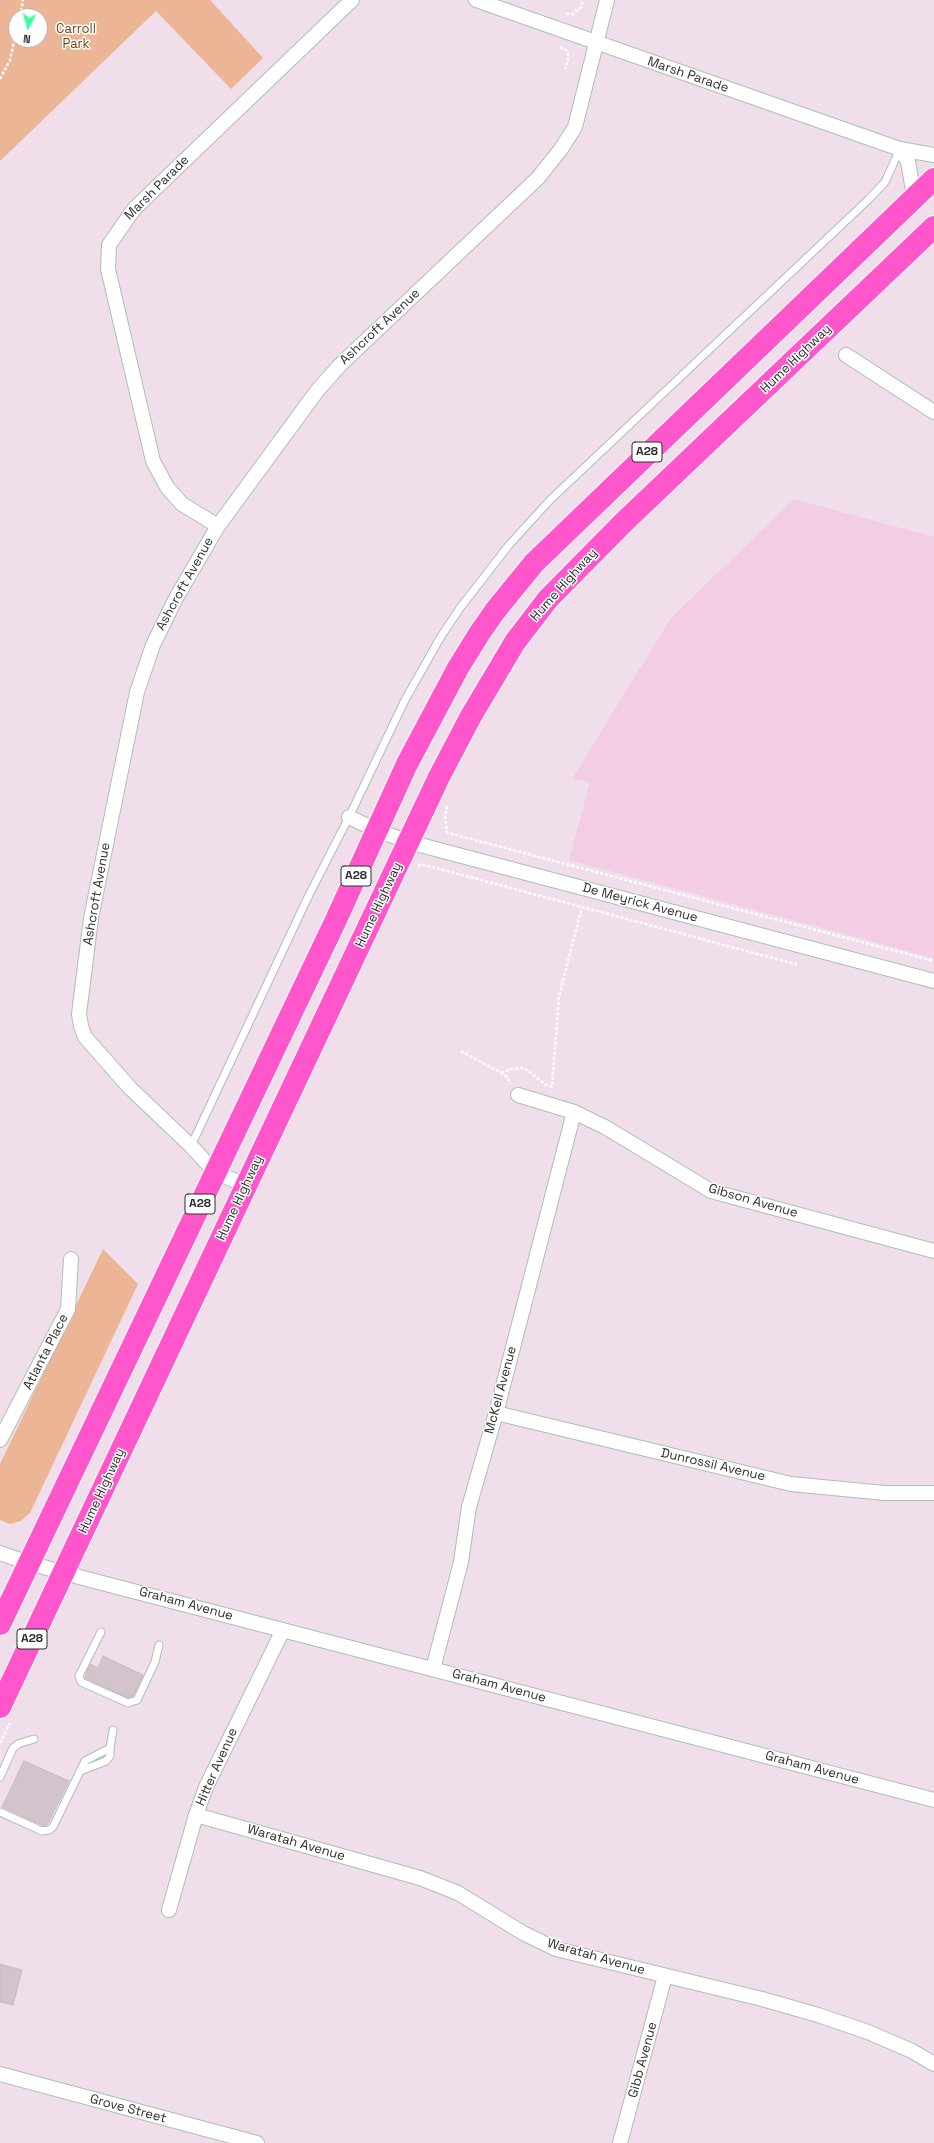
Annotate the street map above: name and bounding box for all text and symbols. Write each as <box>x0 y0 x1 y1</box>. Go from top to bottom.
north arrow <box>8 8 48 48</box>
park label: Carroll Park <box>56 21 96 52</box>
text: N <box>22 32 31 46</box>
street label: Marsh Parade <box>645 54 731 96</box>
street label: Marsh Parade <box>121 152 193 224</box>
street label: Ashcroft Avenue <box>337 286 423 368</box>
street label: Hume Highway <box>757 321 835 397</box>
road number: A28 <box>632 442 662 462</box>
street label: Ashcroft Avenue <box>153 535 217 633</box>
street label: Hume Highway <box>527 546 601 624</box>
street label: Ashcroft Avenue <box>80 841 114 947</box>
street label: Hume Highway <box>352 860 406 950</box>
road number: A28 <box>341 866 371 886</box>
street label: De Meyrick Avenue <box>581 880 699 926</box>
street label: Hume Highway <box>213 1153 267 1243</box>
street label: Gibson Avenue <box>707 1181 799 1221</box>
road number: A28 <box>185 1194 215 1214</box>
street label: Atlanta Place <box>20 1312 72 1392</box>
street label: McKell Avenue <box>482 1345 520 1435</box>
street label: Dunrossil Avenue <box>659 1445 767 1485</box>
street label: Hume Highway <box>75 1446 129 1536</box>
street label: Graham Avenue <box>137 1584 235 1624</box>
road number: A28 <box>17 1629 47 1649</box>
street label: Graham Avenue <box>450 1666 548 1706</box>
street label: Hitter Avenue <box>193 1726 241 1808</box>
street label: Graham Avenue <box>763 1748 861 1788</box>
street label: Waratah Avenue <box>245 1822 347 1864</box>
street label: Waratah Avenue <box>545 1936 647 1978</box>
street label: Gibb Avenue <box>625 2020 661 2100</box>
street label: Grove Street <box>88 2091 168 2127</box>

